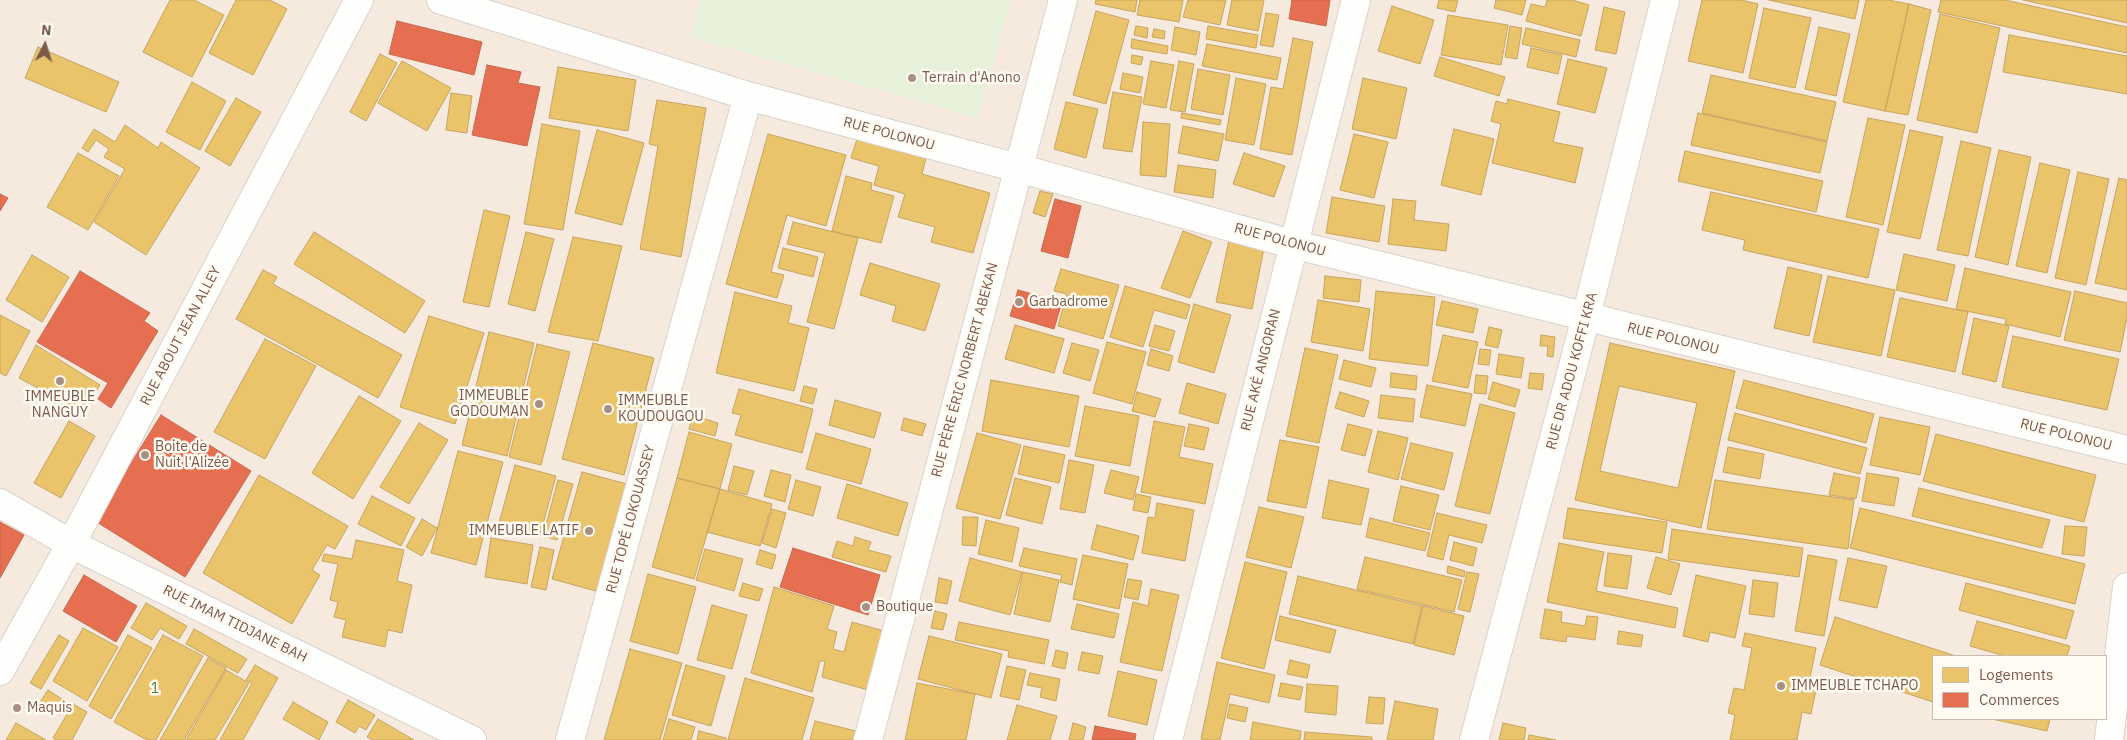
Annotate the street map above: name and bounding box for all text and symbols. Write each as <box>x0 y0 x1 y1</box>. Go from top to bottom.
north arrow <box>20 20 70 70</box>
text: N <box>40 21 52 39</box>
place label: Terrain d'Anono <box>922 70 1021 86</box>
marker: Terrain d'Anono <box>906 72 918 84</box>
street label: RUE POLONOU <box>841 114 937 154</box>
street label: RUE POLONOU <box>1232 220 1328 260</box>
street label: RUE PÈRE ÉRIC NORBERT ABEKAN <box>928 261 1002 479</box>
street label: RUE ABOUT JEAN ALLEY <box>137 264 225 408</box>
street label: RUE DR ADOU KOFFI KRA <box>1543 290 1601 452</box>
place label: Garbadrome <box>1029 294 1108 310</box>
marker: Garbadrome <box>1013 296 1025 308</box>
street label: RUE AKÉ ANGORAN <box>1238 307 1284 433</box>
street label: RUE POLONOU <box>1625 319 1721 359</box>
marker: IMMEUBLE NANGUY <box>54 375 66 387</box>
place label: IMMEUBLE GODOUMAN <box>450 388 529 421</box>
place label: IMMEUBLE NANGUY <box>25 389 95 422</box>
place label: IMMEUBLE KOUDOUGOU <box>618 393 704 426</box>
marker: IMMEUBLE GODOUMAN <box>533 398 545 410</box>
marker: IMMEUBLE KOUDOUGOU <box>602 403 614 415</box>
street label: RUE POLONOU <box>2018 415 2114 455</box>
place label: Boite de Nuit l'Alizée <box>155 439 229 472</box>
street label: RUE TOPÉ LOKOUASSEY <box>603 443 659 595</box>
marker: Boite de Nuit l'Alizée <box>139 449 151 461</box>
place label: IMMEUBLE LATIF <box>469 523 579 539</box>
marker: IMMEUBLE LATIF <box>583 525 595 537</box>
street label: RUE IMAM TIDJANE BAH <box>160 582 310 666</box>
place label: Boutique <box>876 599 933 615</box>
marker: Boutique <box>860 601 872 613</box>
legend <box>1932 655 2107 720</box>
text: Logements <box>1979 665 2053 684</box>
place label: IMMEUBLE TCHAPO <box>1791 678 1918 694</box>
marker: IMMEUBLE TCHAPO <box>1775 680 1787 692</box>
park label: 1 <box>151 681 159 697</box>
text: Commerces <box>1979 690 2060 709</box>
place label: Maquis <box>27 700 72 716</box>
marker: Maquis <box>11 702 23 714</box>

